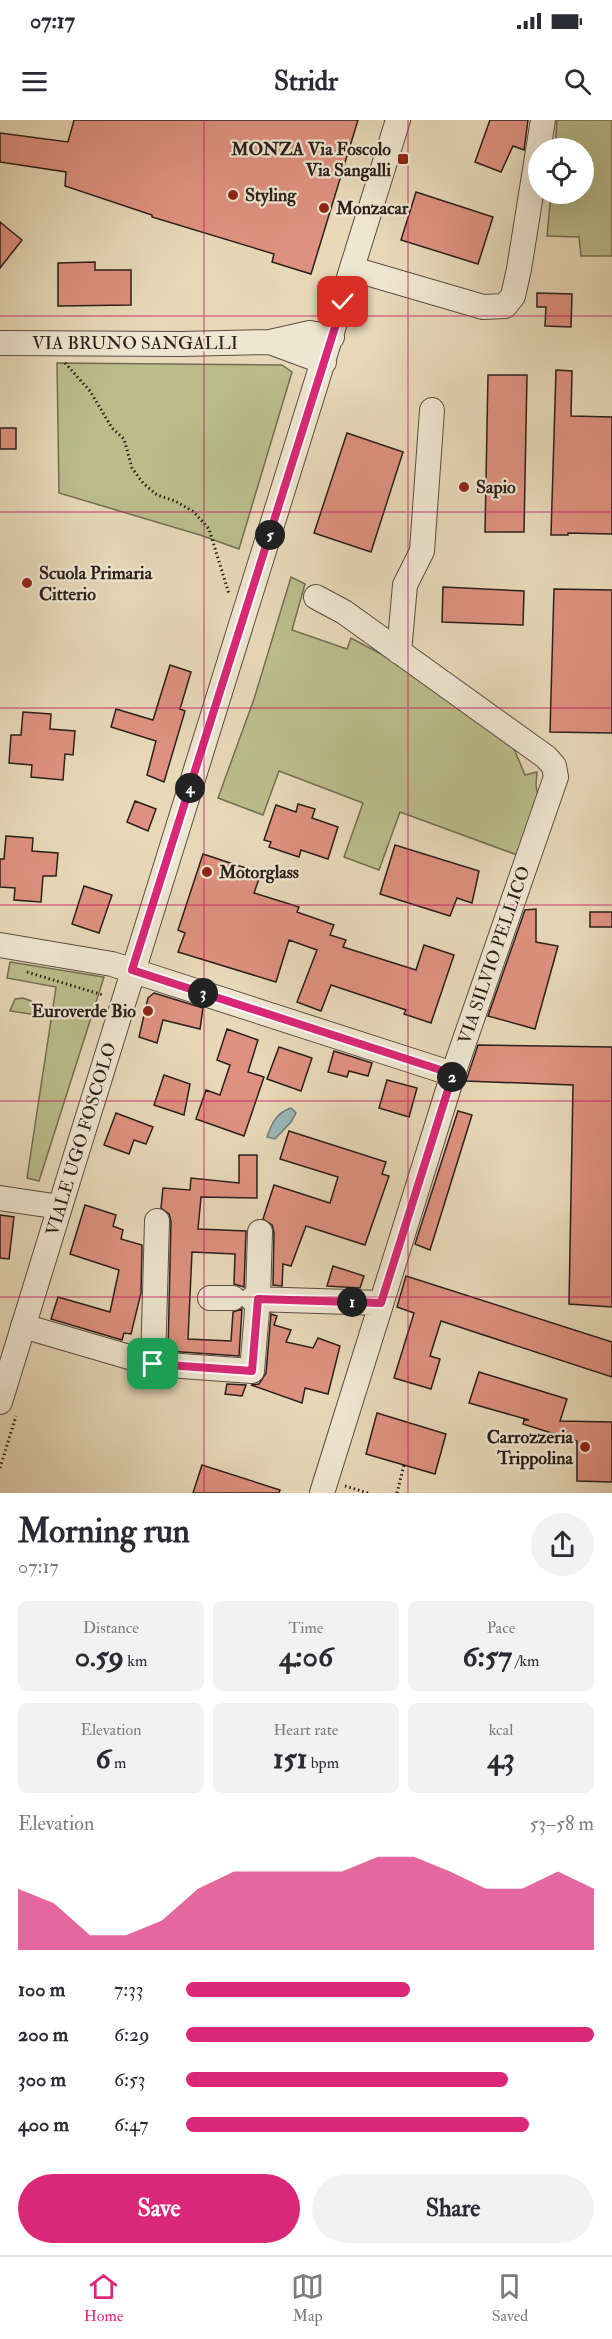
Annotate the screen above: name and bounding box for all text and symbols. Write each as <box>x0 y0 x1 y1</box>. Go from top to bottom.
text: 07:17 <box>30 7 75 35</box>
icon: menu <box>18 65 51 98</box>
text: Stridr <box>274 65 338 98</box>
icon: search <box>561 65 594 98</box>
place label: MONZA Via Foscolo Via Sangalli <box>230 138 391 182</box>
map controls <box>528 138 594 204</box>
button: locate <box>528 138 594 204</box>
marker: MONZA Via Foscolo Via Sangalli <box>396 152 410 166</box>
place label: Styling <box>245 184 297 207</box>
marker: Styling <box>226 188 240 202</box>
place label: Monzacar <box>335 197 409 220</box>
marker: Monzacar <box>317 201 331 215</box>
pin <box>317 276 368 327</box>
icon: check <box>326 285 359 318</box>
street label: VIA BRUNO SANGALLI <box>32 332 238 355</box>
place label: Sapio <box>476 476 516 499</box>
marker: Sapio <box>457 480 471 494</box>
pin: 5 <box>255 520 285 550</box>
text: 5 <box>266 525 274 545</box>
place label: Scuola Primaria Citterio <box>39 562 153 606</box>
marker: Scuola Primaria Citterio <box>20 576 34 590</box>
pin: 4 <box>175 773 205 803</box>
text: 4 <box>186 778 194 798</box>
place label: Motorglass <box>218 861 299 884</box>
street label: VIA SILVIO PELLICO <box>453 863 536 1047</box>
marker: Motorglass <box>200 865 214 879</box>
pin: 3 <box>188 978 218 1008</box>
text: 3 <box>200 983 206 1003</box>
place label: Euroverde Bio <box>32 1000 136 1023</box>
marker: Euroverde Bio <box>141 1004 155 1018</box>
street label: VIALE UGO FOSCOLO <box>41 1040 122 1239</box>
pin: 2 <box>437 1062 467 1092</box>
text: 2 <box>448 1067 456 1087</box>
pin: 1 <box>337 1287 367 1317</box>
text: 1 <box>349 1292 355 1312</box>
pin <box>127 1338 178 1389</box>
icon: arrive <box>136 1347 169 1380</box>
place label: Carrozzeria Trippolina <box>487 1426 574 1470</box>
marker: Carrozzeria Trippolina <box>578 1440 592 1454</box>
text: Morning run <box>18 1511 190 1552</box>
button: share <box>531 1513 594 1576</box>
text: 07:17 <box>18 1554 59 1579</box>
text: Distance <box>83 1618 139 1638</box>
text: Time <box>289 1618 323 1638</box>
text: Pace <box>487 1618 515 1638</box>
text: 0.59 <box>75 1638 124 1675</box>
text: 4:06 <box>279 1638 333 1675</box>
text: 6:57 <box>462 1638 512 1675</box>
text: km <box>124 1651 147 1671</box>
text: /km <box>512 1651 540 1671</box>
text: Elevation <box>81 1720 141 1740</box>
text: Heart rate <box>273 1720 339 1740</box>
text: kcal <box>489 1720 513 1740</box>
text: 6 <box>96 1740 111 1777</box>
text: 151 <box>273 1740 307 1777</box>
text: 43 <box>487 1740 515 1777</box>
text: m <box>111 1753 126 1773</box>
text: bpm <box>307 1753 339 1773</box>
text: Elevation <box>18 1811 94 1836</box>
text: 53–58 m <box>530 1811 594 1836</box>
text: 100 m <box>18 1977 65 2002</box>
text: 7:33 <box>114 1977 143 2002</box>
text: 200 m <box>18 2022 68 2047</box>
text: 6:29 <box>114 2022 149 2047</box>
text: 300 m <box>18 2067 66 2092</box>
text: 6:53 <box>114 2067 146 2092</box>
text: 400 m <box>18 2112 69 2137</box>
text: 6:47 <box>114 2112 149 2137</box>
button: Save <box>18 2174 300 2243</box>
button: Share <box>312 2174 594 2243</box>
tab: Home <box>84 2270 123 2326</box>
tab: Map <box>291 2270 324 2326</box>
tab: Saved <box>492 2270 528 2326</box>

